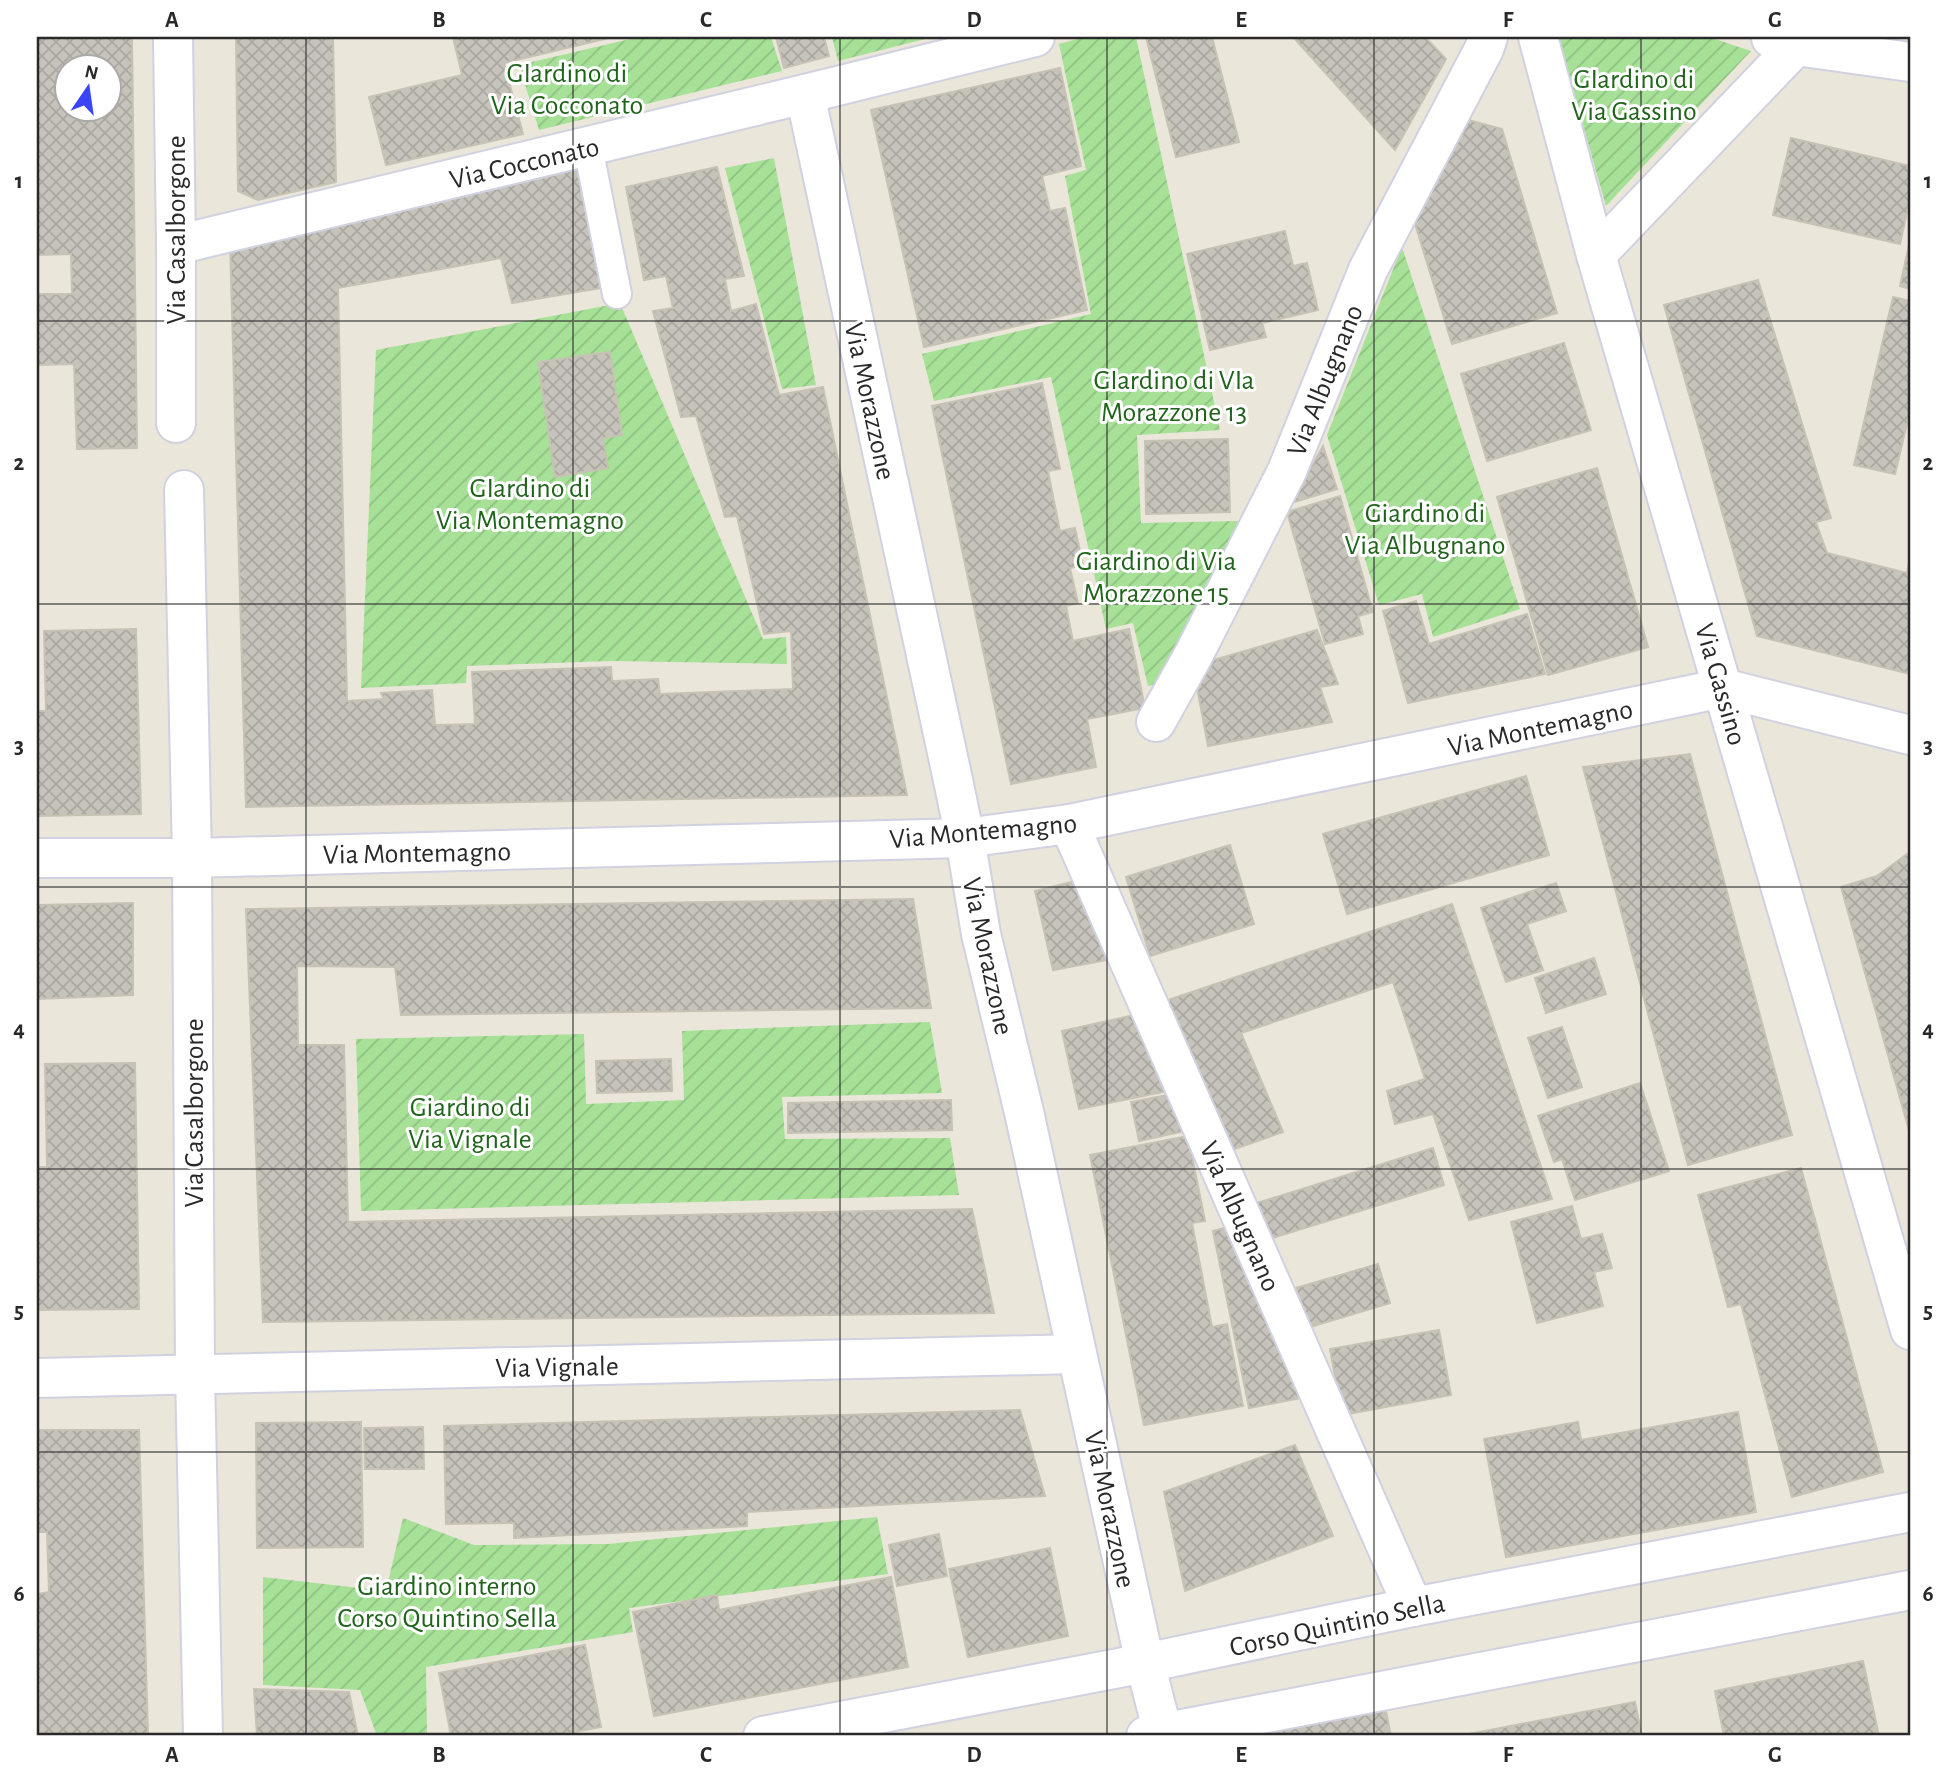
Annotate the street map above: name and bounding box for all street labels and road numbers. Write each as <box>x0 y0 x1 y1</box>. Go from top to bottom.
street label: Via Cocconato <box>447 133 602 195</box>
street label: Via Casalborgone <box>163 135 191 325</box>
street label: Via Albugnano <box>1283 301 1369 461</box>
street label: Via Morazzone <box>839 320 899 483</box>
street label: Via Gassino <box>1689 620 1751 749</box>
street label: Via Montemagno <box>1445 696 1635 762</box>
street label: Via Montemagno <box>888 810 1078 854</box>
street label: Via Montemagno <box>323 838 511 870</box>
street label: Via Morazzone <box>957 875 1017 1038</box>
street label: Via Casalborgone <box>181 1018 209 1208</box>
street label: Via Albugnano <box>1194 1138 1285 1296</box>
street label: Via Vignale <box>495 1353 619 1383</box>
street label: Via Morazzone <box>1079 1428 1139 1591</box>
street label: Corso Quintino Sella <box>1227 1589 1448 1662</box>

